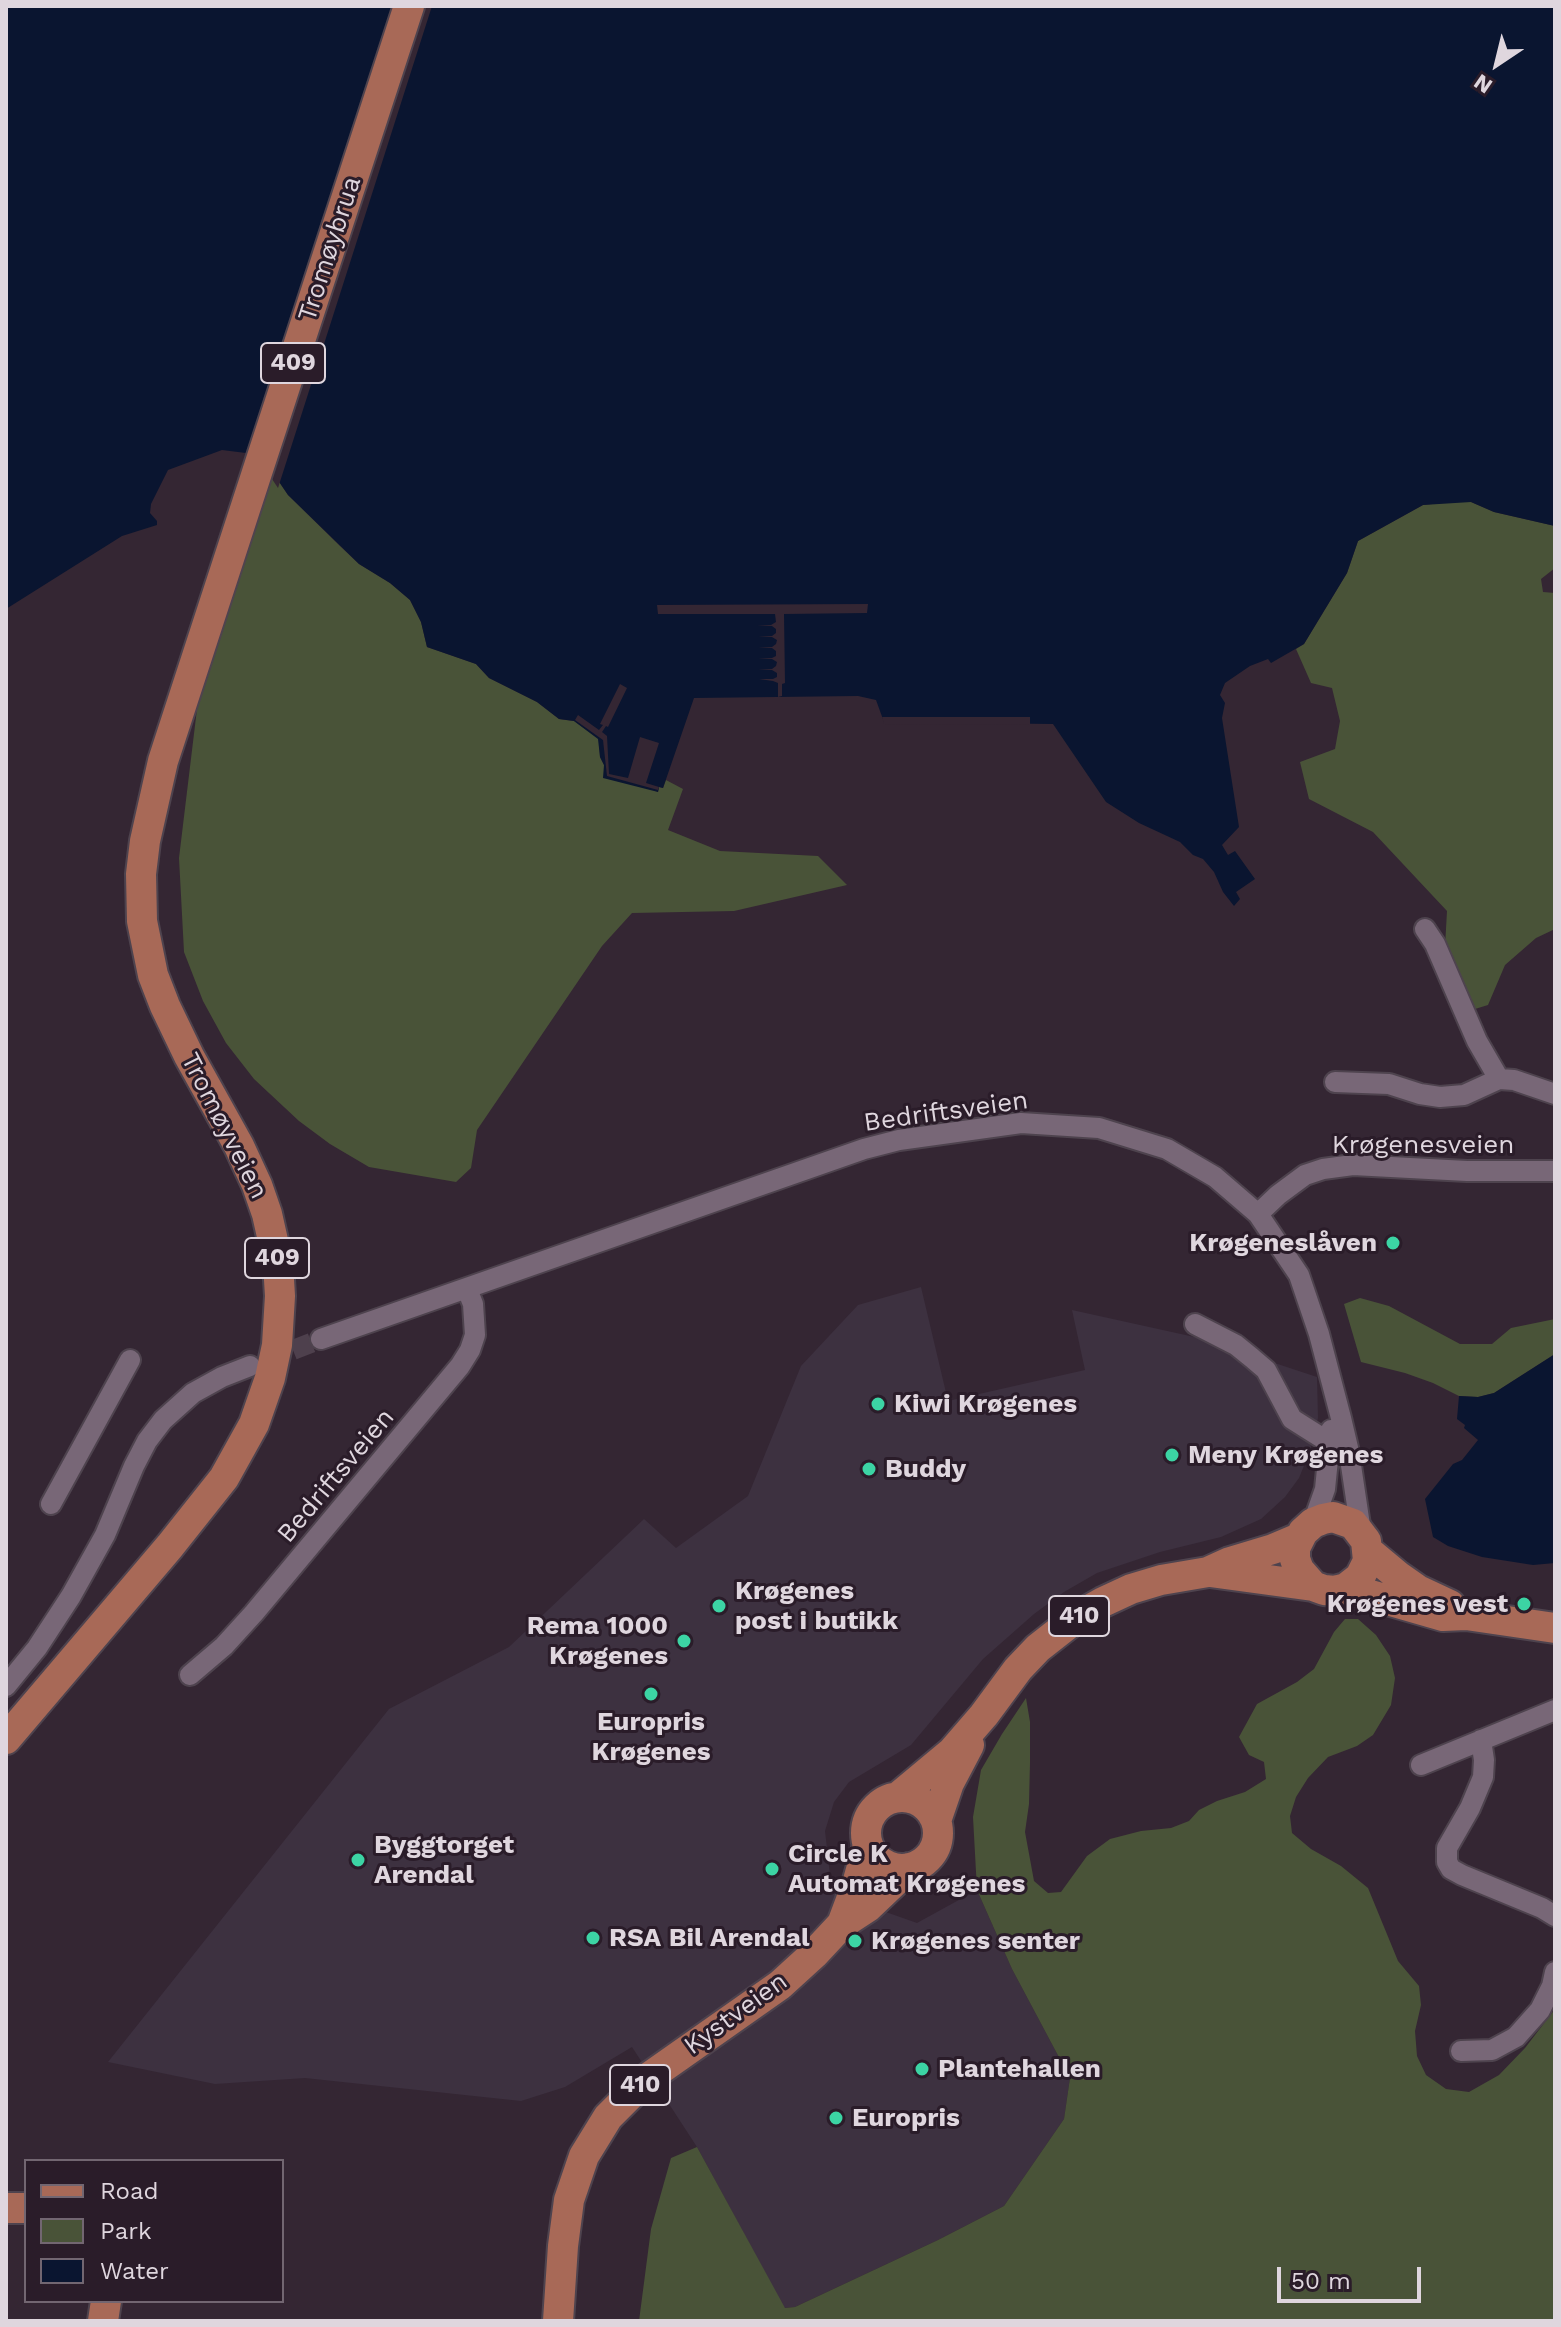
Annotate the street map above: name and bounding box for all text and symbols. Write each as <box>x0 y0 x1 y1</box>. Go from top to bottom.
north arrow <box>1457 24 1537 104</box>
text: N <box>1469 69 1497 99</box>
street label: Tromøybrua <box>292 172 368 326</box>
road number: 409 <box>261 343 325 383</box>
street label: Tromøyveien <box>174 1048 274 1204</box>
street label: Bedriftsveien <box>862 1085 1030 1139</box>
street label: Krøgenesveien <box>1332 1129 1514 1161</box>
place label: Krøgeneslåven <box>1189 1227 1377 1259</box>
marker: Krøgeneslåven <box>1384 1234 1402 1252</box>
road number: 409 <box>245 1238 309 1278</box>
place label: Kiwi Krøgenes <box>894 1388 1077 1420</box>
marker: Kiwi Krøgenes <box>869 1395 887 1413</box>
street label: Bedriftsveien <box>271 1403 401 1549</box>
place label: Meny Krøgenes <box>1188 1439 1383 1471</box>
marker: Meny Krøgenes <box>1163 1446 1181 1464</box>
place label: Buddy <box>885 1453 966 1485</box>
marker: Buddy <box>860 1460 878 1478</box>
place label: Krøgenes post i butikk <box>735 1575 898 1636</box>
place label: Krøgenes vest <box>1327 1588 1508 1620</box>
marker: Krøgenes vest <box>1515 1595 1533 1613</box>
road number: 410 <box>1049 1596 1109 1636</box>
marker: Krøgenes post i butikk <box>710 1597 728 1615</box>
place label: Rema 1000 Krøgenes <box>527 1610 668 1672</box>
marker: Rema 1000 Krøgenes <box>675 1632 693 1650</box>
marker: Europris Krøgenes <box>642 1685 660 1703</box>
place label: Europris Krøgenes <box>591 1706 711 1768</box>
place label: Byggtorget Arendal <box>374 1829 514 1890</box>
place label: Circle K Automat Krøgenes <box>788 1838 1025 1900</box>
marker: Byggtorget Arendal <box>349 1851 367 1869</box>
marker: Circle K Automat Krøgenes <box>763 1860 781 1878</box>
place label: RSA Bil Arendal <box>609 1922 810 1954</box>
place label: Krøgenes senter <box>871 1925 1080 1957</box>
marker: RSA Bil Arendal <box>584 1929 602 1947</box>
marker: Krøgenes senter <box>846 1932 864 1950</box>
street label: Kystveien <box>678 1966 794 2062</box>
place label: Plantehallen <box>938 2053 1101 2085</box>
marker: Plantehallen <box>913 2060 931 2078</box>
road number: 410 <box>610 2065 670 2105</box>
place label: Europris <box>852 2102 960 2134</box>
marker: Europris <box>827 2109 845 2127</box>
legend <box>24 2159 284 2303</box>
text: Road <box>100 2177 159 2205</box>
text: Park <box>100 2217 152 2245</box>
scale bar <box>1281 2251 1425 2301</box>
text: Water <box>100 2257 169 2285</box>
text: 50 m <box>1291 2267 1351 2295</box>

